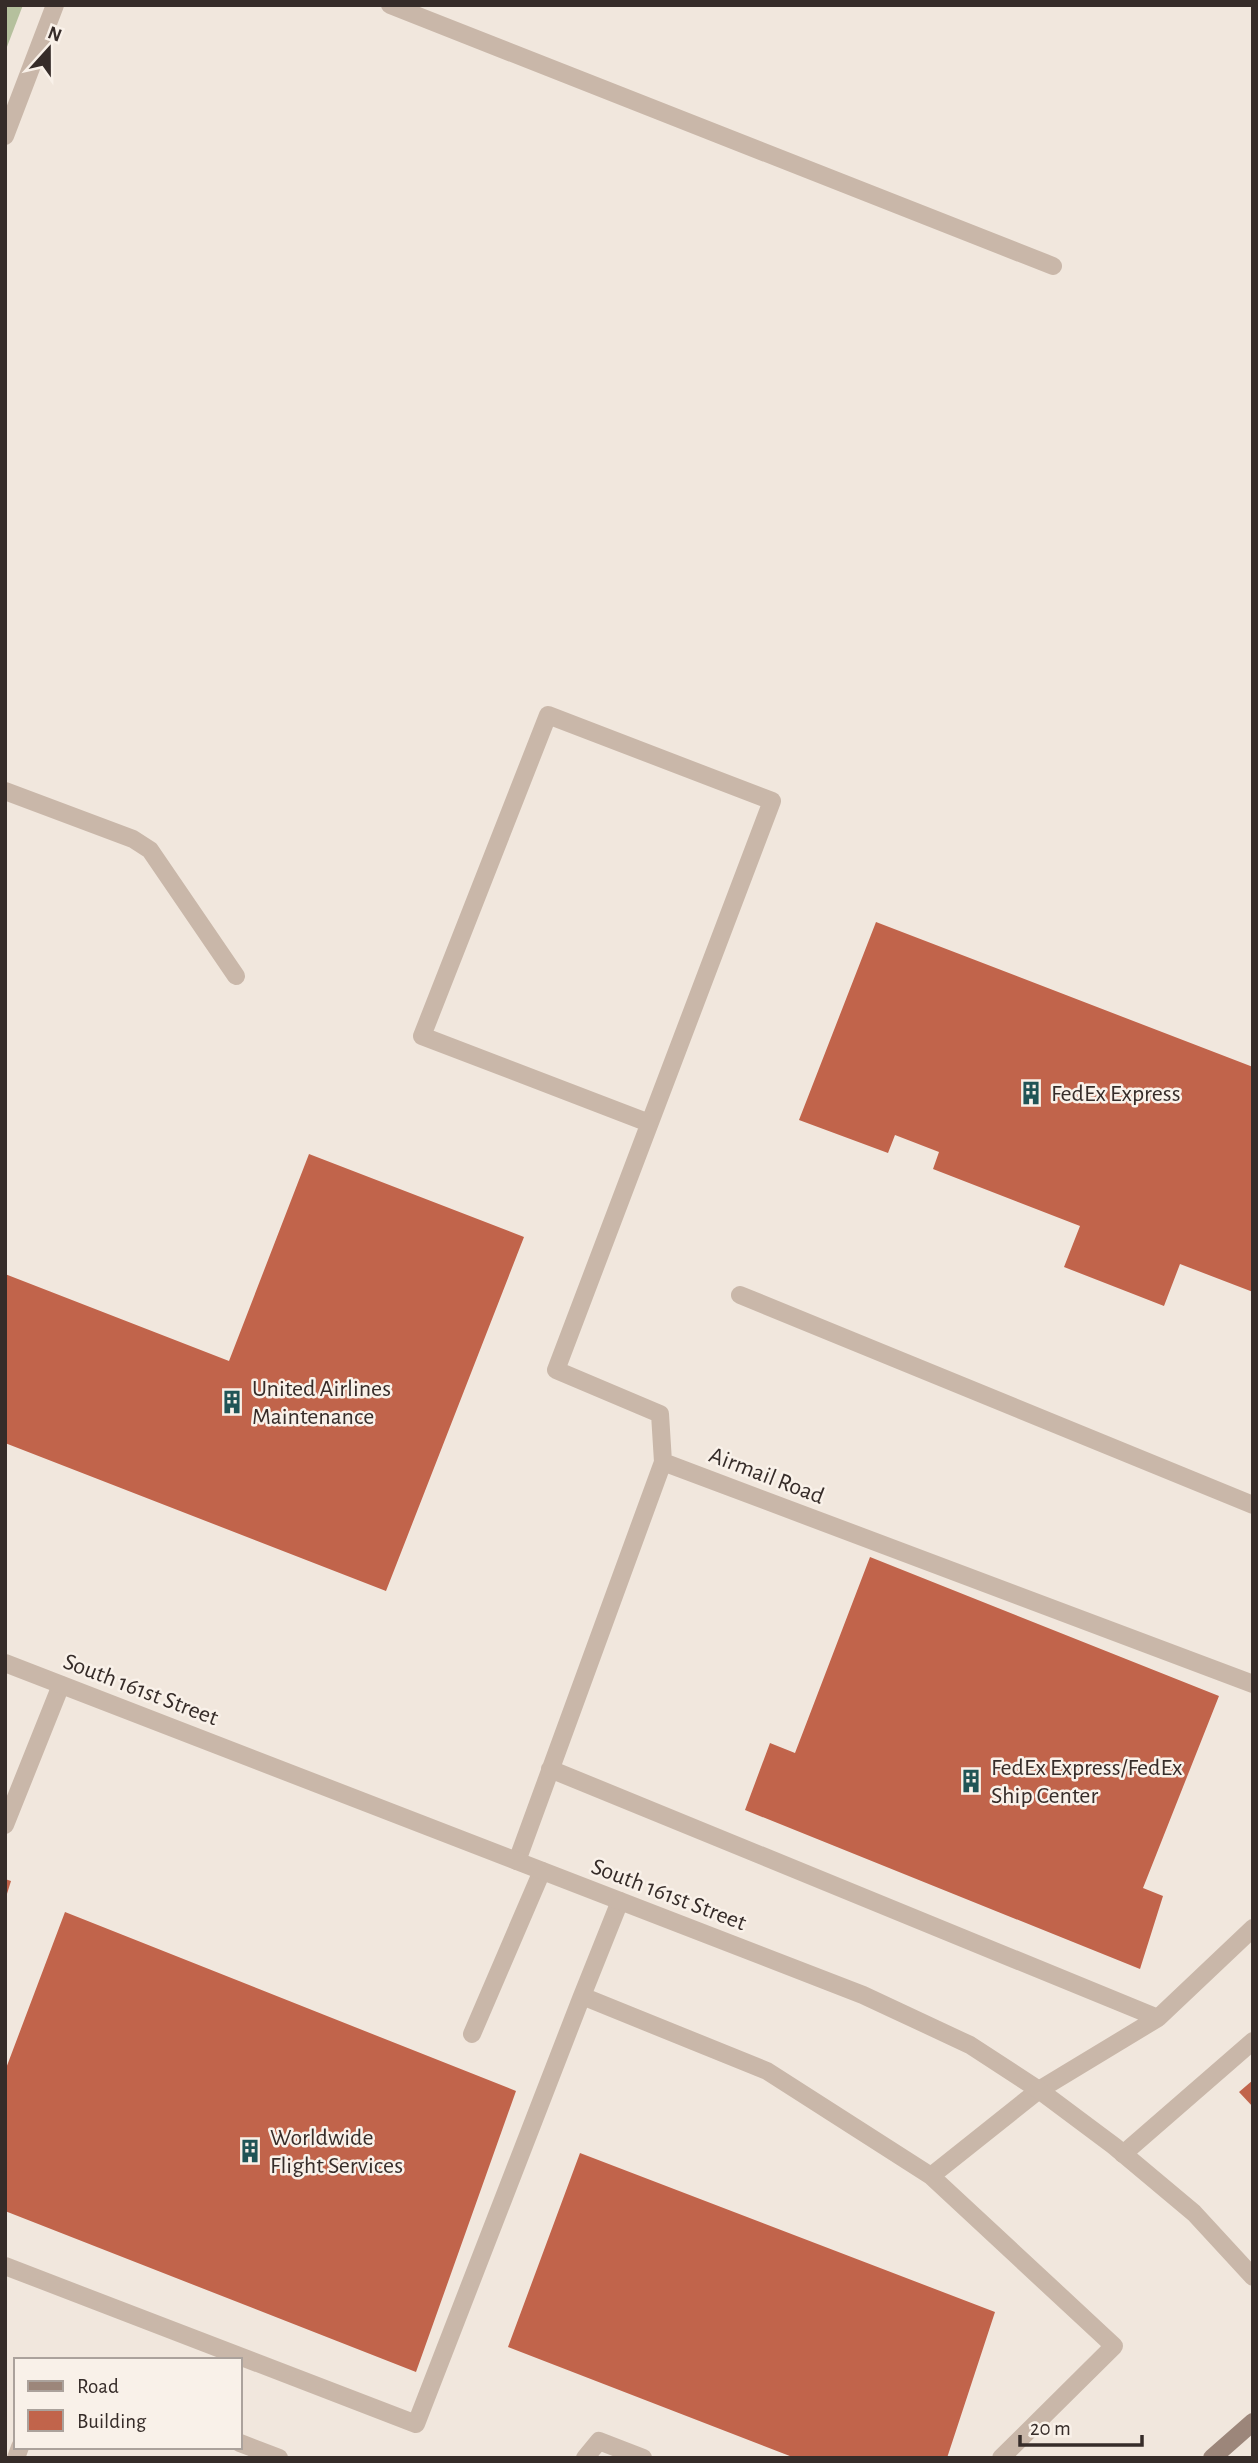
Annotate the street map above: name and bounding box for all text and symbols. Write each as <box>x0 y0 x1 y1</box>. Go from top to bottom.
north arrow <box>14 14 84 84</box>
text: N <box>45 23 64 46</box>
building icon: FedEx Express <box>1017 1079 1045 1107</box>
place label: FedEx Express <box>1051 1082 1181 1106</box>
place label: United Airlines Maintenance <box>252 1377 391 1429</box>
building icon: United Airlines Maintenance <box>218 1388 246 1416</box>
street label: Airmail Road <box>706 1443 827 1509</box>
street label: South 161st Street <box>60 1649 222 1731</box>
place label: FedEx Express/FedEx Ship Center <box>991 1756 1183 1808</box>
building icon: FedEx Express/FedEx Ship Center <box>957 1767 985 1795</box>
street label: South 161st Street <box>588 1854 750 1936</box>
place label: Worldwide Flight Services <box>270 2126 403 2178</box>
building icon: Worldwide Flight Services <box>236 2137 264 2165</box>
legend <box>14 2358 242 2449</box>
text: Road <box>77 2376 119 2397</box>
scale bar <box>1020 2404 1142 2448</box>
text: Building <box>77 2411 147 2432</box>
text: 20 m <box>1030 2418 1071 2439</box>

